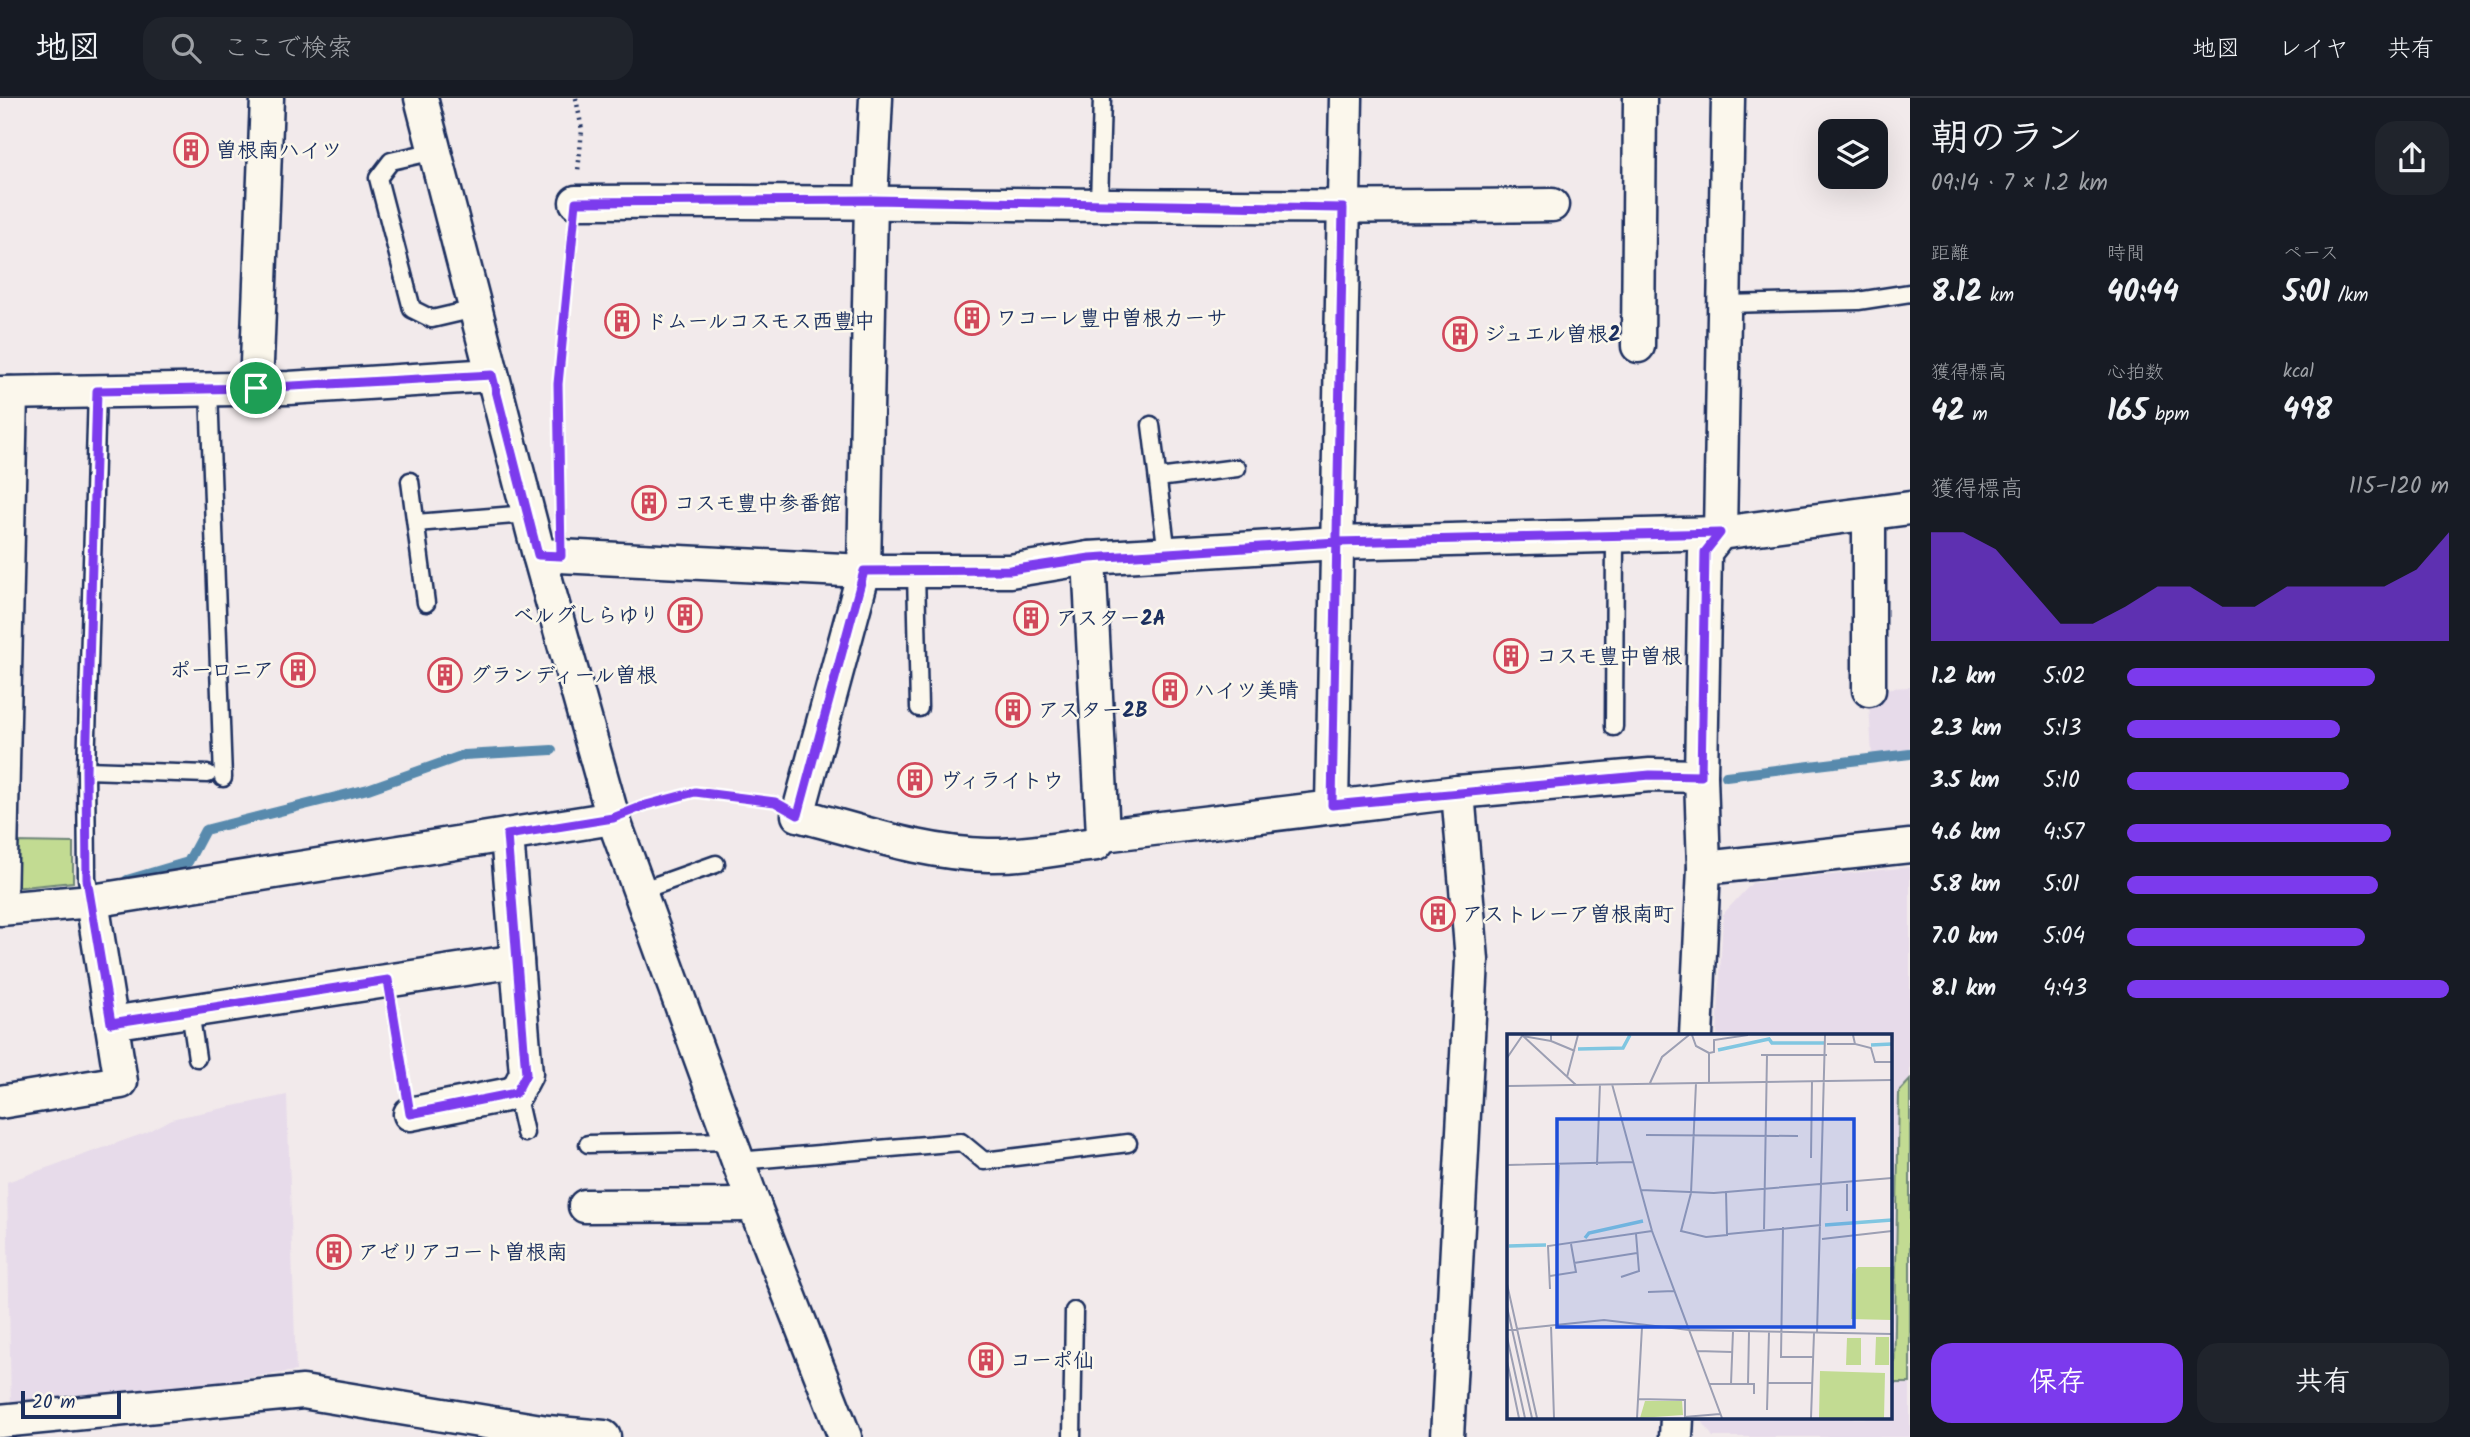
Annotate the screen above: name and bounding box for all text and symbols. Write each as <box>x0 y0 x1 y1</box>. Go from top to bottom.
search box <box>143 17 633 80</box>
text: 地図 <box>35 23 101 76</box>
text: ここで検索 <box>223 28 353 70</box>
icon: search <box>167 29 205 67</box>
text: 地図 <box>2192 30 2240 69</box>
text: レイヤ <box>2278 30 2349 69</box>
text: 共有 <box>2387 30 2435 69</box>
text: 朝のラン <box>1931 110 2083 170</box>
map controls <box>1818 119 1888 189</box>
button: layers <box>1818 119 1888 189</box>
button: share <box>2375 121 2449 195</box>
building icon: 曽根南ハイツ <box>172 131 210 169</box>
place label: 曽根南ハイツ <box>216 135 342 168</box>
text: 09:14 · 7 × 1.2 km <box>1931 166 2108 202</box>
text: 距離 <box>1931 239 1969 269</box>
text: 時間 <box>2107 239 2145 269</box>
text: ペース <box>2283 239 2339 269</box>
text: 8.12 <box>1931 269 1982 317</box>
text: 40:44 <box>2107 269 2179 317</box>
text: 5:01 <box>2283 269 2330 317</box>
text: km <box>1982 281 2014 311</box>
text: /km <box>2330 281 2368 311</box>
building icon: ワコーレ豊中曽根カーサ <box>953 299 991 337</box>
building icon: ドムールコスモス西豊中 <box>603 302 641 340</box>
place label: ワコーレ豊中曽根カーサ <box>996 303 1227 336</box>
place label: ドムールコスモス西豊中 <box>646 306 875 339</box>
building icon: ジュエル曽根2 <box>1441 315 1479 353</box>
place label: ジュエル曽根2 <box>1484 319 1621 352</box>
text: kcal <box>2283 357 2314 387</box>
pin <box>226 358 286 418</box>
text: 獲得標高 <box>1931 358 2007 388</box>
text: 心拍数 <box>2107 358 2164 388</box>
icon: arrive <box>237 369 275 407</box>
text: 498 <box>2283 387 2332 435</box>
text: 42 <box>1931 388 1965 436</box>
text: 165 <box>2107 388 2148 436</box>
text: m <box>1965 400 1988 430</box>
text: bpm <box>2148 400 2189 430</box>
text: 115–120 m <box>2349 469 2449 505</box>
text: 獲得標高 <box>1931 472 2023 508</box>
building icon: コスモ豊中参番館 <box>630 484 668 522</box>
place label: コスモ豊中参番館 <box>674 488 841 521</box>
building icon: ベルグしらゆり <box>666 596 704 634</box>
building icon: アスター2A <box>1012 599 1050 637</box>
place label: ベルグしらゆり <box>513 600 660 633</box>
place label: アスター2A <box>1056 603 1166 636</box>
building icon: コスモ豊中曽根 <box>1492 637 1530 675</box>
place label: コスモ豊中曽根 <box>1536 641 1682 674</box>
building icon: ポーロニア <box>279 651 317 689</box>
place label: ポーロニア <box>170 655 274 688</box>
building icon: グランディール曽根 <box>426 656 464 694</box>
text: 1.2 km <box>1931 659 1996 695</box>
text: 5:02 <box>2043 659 2086 695</box>
place label: グランディール曽根 <box>470 660 657 693</box>
building icon: ハイツ美晴 <box>1151 671 1189 709</box>
place label: ハイツ美晴 <box>1194 675 1299 708</box>
building icon: アスター2B <box>994 691 1032 729</box>
place label: アスター2B <box>1038 695 1148 728</box>
text: 2.3 km <box>1931 711 2001 747</box>
text: 5:13 <box>2043 711 2081 747</box>
building icon: ヴィライトウ <box>896 761 934 799</box>
text: 3.5 km <box>1931 763 2000 799</box>
text: 5:10 <box>2043 763 2080 799</box>
place label: ヴィライトウ <box>940 765 1064 798</box>
text: 4.6 km <box>1931 815 2000 851</box>
text: 4:57 <box>2043 815 2084 851</box>
text: 5.8 km <box>1931 867 2001 903</box>
text: 5:01 <box>2043 867 2080 903</box>
building icon: アストレーア曽根南町 <box>1419 895 1457 933</box>
place label: アストレーア曽根南町 <box>1462 899 1674 932</box>
text: 7.0 km <box>1931 919 1998 955</box>
text: 5:04 <box>2043 919 2085 955</box>
text: 8.1 km <box>1931 971 1996 1007</box>
text: 4:43 <box>2043 971 2087 1007</box>
inset map <box>1507 1034 1892 1420</box>
building icon: アゼリアコート曽根南 <box>315 1233 353 1271</box>
place label: アゼリアコート曽根南 <box>358 1237 568 1270</box>
building icon: コーポ仙 <box>967 1341 1005 1379</box>
button: 保存 <box>1931 1343 2183 1423</box>
button: 共有 <box>2197 1343 2449 1423</box>
place label: コーポ仙 <box>1010 1345 1094 1378</box>
scale bar <box>21 1388 121 1420</box>
text: 20 m <box>32 1388 75 1418</box>

